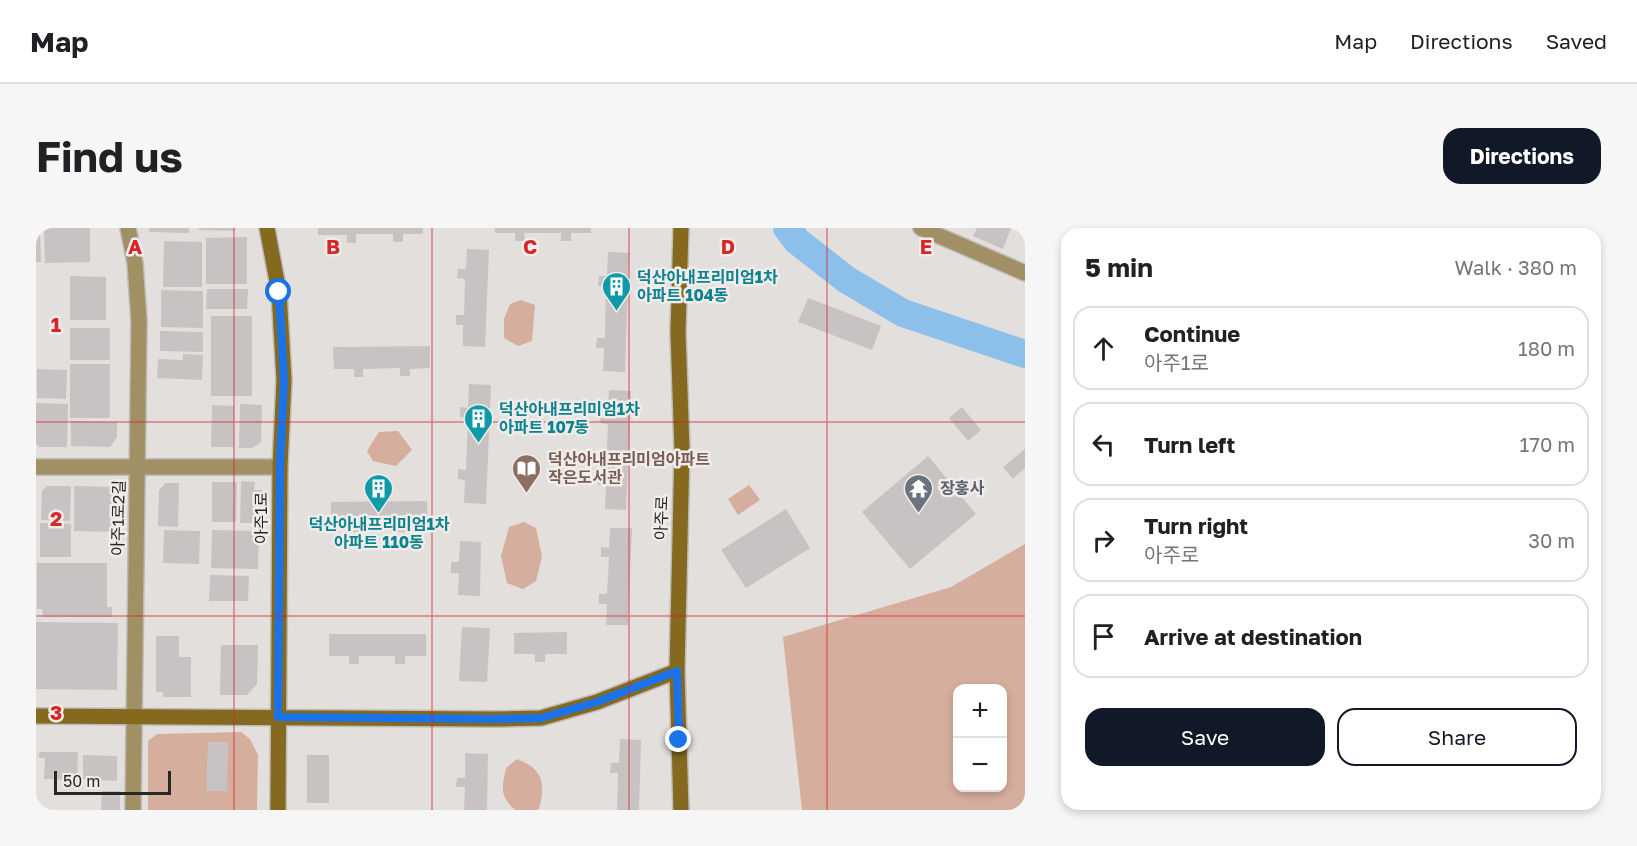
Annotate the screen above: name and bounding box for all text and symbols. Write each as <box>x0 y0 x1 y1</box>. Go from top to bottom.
text: Map <box>30 25 88 58</box>
text: Map <box>1334 28 1377 54</box>
text: Directions <box>1410 28 1513 54</box>
text: Saved <box>1546 28 1607 54</box>
button: Directions <box>1443 128 1601 184</box>
text: Find us <box>36 131 183 181</box>
text: A <box>128 234 142 258</box>
text: B <box>326 234 340 258</box>
text: C <box>523 234 537 258</box>
text: D <box>721 234 735 258</box>
text: E <box>920 234 932 258</box>
text: 5 min <box>1085 252 1153 283</box>
text: Walk · 380 m <box>1455 255 1577 279</box>
place label: 덕산아내프리미엄1차 아파트 104동 <box>637 267 778 305</box>
building icon: 덕산아내프리미엄1차 아파트 104동 <box>600 270 632 312</box>
route start <box>265 278 291 304</box>
text: 1 <box>51 312 61 336</box>
text: Continue <box>1144 320 1240 347</box>
icon: ahead <box>1087 332 1120 365</box>
text: 180 m <box>1518 336 1575 360</box>
text: 아주1로 <box>1144 350 1209 374</box>
place label: 덕산아내프리미엄1차 아파트 107동 <box>499 399 640 437</box>
building icon: 덕산아내프리미엄1차 아파트 107동 <box>462 402 494 444</box>
icon: left <box>1087 428 1120 461</box>
text: Turn left <box>1144 431 1235 458</box>
text: 170 m <box>1520 432 1575 456</box>
place label: 덕산아내프리미엄아파트 작은도서관 <box>548 449 710 487</box>
library icon: 덕산아내프리미엄아파트 작은도서관 <box>511 452 543 494</box>
building icon: 덕산아내프리미엄1차 아파트 110동 <box>363 472 395 514</box>
temple icon: 장훙사 <box>903 472 935 514</box>
place label: 장훙사 <box>940 478 984 498</box>
street label: 아주1로2길 <box>107 480 129 556</box>
street label: 아주1로 <box>251 492 271 544</box>
street label: 아주로 <box>650 495 672 540</box>
text: 2 <box>50 506 62 530</box>
text: Turn right <box>1144 512 1248 539</box>
place label: 덕산아내프리미엄1차 아파트 110동 <box>309 514 450 552</box>
icon: right <box>1087 524 1120 557</box>
text: 30 m <box>1528 528 1575 552</box>
text: 아주로 <box>1144 542 1199 566</box>
icon: arrive <box>1087 620 1120 653</box>
text: Arrive at destination <box>1144 623 1362 650</box>
map controls <box>953 684 1007 792</box>
button: + <box>953 684 1007 738</box>
text: 3 <box>50 700 62 724</box>
button: Save <box>1085 708 1325 766</box>
button: Share <box>1337 708 1577 766</box>
route end <box>665 726 691 752</box>
button: − <box>953 738 1007 792</box>
scale bar <box>54 768 171 796</box>
text: 50 m <box>63 771 100 791</box>

